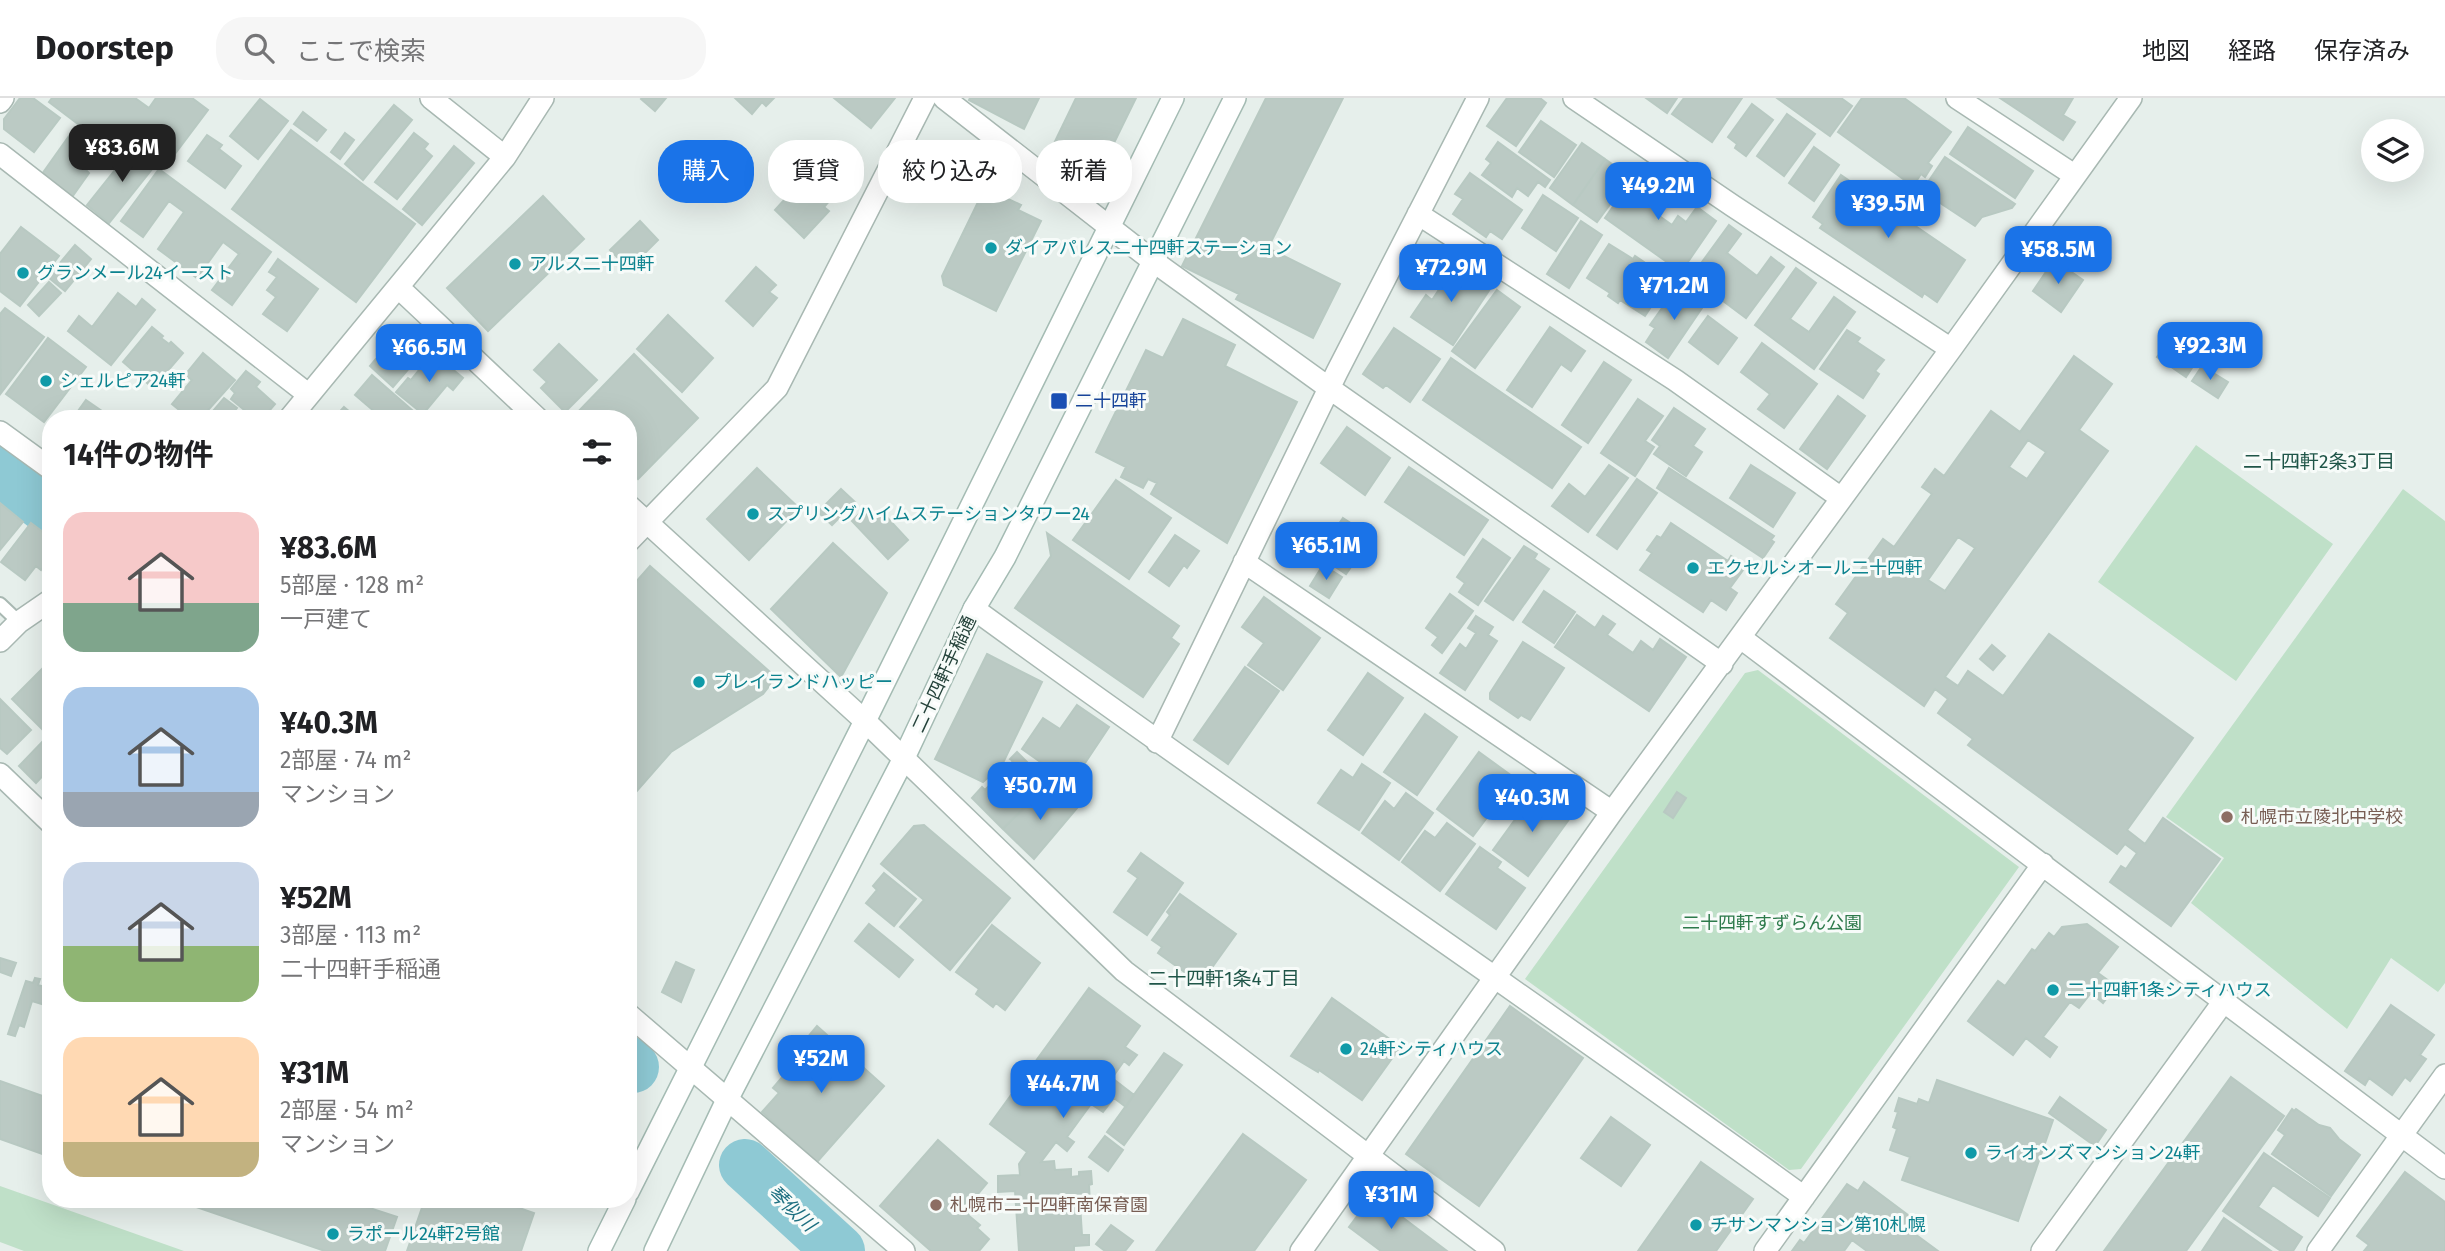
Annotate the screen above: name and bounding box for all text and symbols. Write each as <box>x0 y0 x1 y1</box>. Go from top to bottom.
search box <box>216 17 706 80</box>
text: Doorstep <box>35 28 174 68</box>
icon: search <box>240 29 278 67</box>
text: ここで検索 <box>296 36 426 67</box>
text: 地図 <box>2142 37 2190 65</box>
text: 経路 <box>2228 37 2276 65</box>
text: 保存済み <box>2314 37 2410 65</box>
map controls <box>2361 119 2424 182</box>
button: layers <box>2361 119 2424 182</box>
pin: ¥83.6M <box>65 125 179 184</box>
text: ¥83.6M <box>85 133 159 161</box>
chip: 購入 <box>658 140 754 203</box>
chip: 賃貸 <box>768 140 864 203</box>
chip: 絞り込み <box>878 140 1022 203</box>
chip: 新着 <box>1036 140 1132 203</box>
pin: ¥49.2M <box>1601 162 1715 222</box>
text: ¥49.2M <box>1621 171 1695 199</box>
pin: ¥39.5M <box>1831 180 1945 240</box>
text: ¥39.5M <box>1851 189 1925 217</box>
pin: ¥58.5M <box>2001 226 2115 286</box>
text: ¥58.5M <box>2021 235 2095 263</box>
place label: ダイアパレス二十四軒ステーション <box>1005 237 1292 259</box>
marker: ダイアパレス二十四軒ステーション <box>983 240 999 256</box>
pin: ¥72.9M <box>1394 244 1508 304</box>
place label: アルス二十四軒 <box>529 253 655 275</box>
text: ¥72.9M <box>1415 253 1487 281</box>
marker: アルス二十四軒 <box>507 256 523 272</box>
place label: グランメール24イースト <box>37 262 234 284</box>
pin: ¥71.2M <box>1617 262 1731 322</box>
marker: グランメール24イースト <box>15 265 31 281</box>
text: ¥71.2M <box>1639 271 1709 299</box>
pin: ¥92.3M <box>2153 322 2267 382</box>
pin: ¥66.5M <box>372 324 486 384</box>
text: ¥92.3M <box>2174 331 2246 359</box>
text: ¥66.5M <box>392 333 466 361</box>
place label: シェルピア24軒 <box>60 370 186 392</box>
marker: シェルピア24軒 <box>38 373 54 389</box>
place label: 二十四軒 <box>1075 390 1147 412</box>
marker: 二十四軒 <box>1049 391 1069 411</box>
icon: filters <box>578 433 616 471</box>
text: 14件の物件 <box>63 437 214 473</box>
district label: 二十四軒2条3丁目 <box>2243 450 2395 473</box>
place label: スプリングハイムステーションタワー24 <box>767 503 1090 525</box>
marker: スプリングハイムステーションタワー24 <box>745 506 761 522</box>
pin: ¥65.1M <box>1269 522 1383 582</box>
text: ¥83.6M <box>280 530 377 566</box>
text: ¥65.1M <box>1291 531 1361 559</box>
icon: home <box>119 540 203 624</box>
place label: エクセルシオール二十四軒 <box>1707 557 1923 579</box>
marker: エクセルシオール二十四軒 <box>1685 560 1701 576</box>
text: 5部屋 · 128 m² <box>280 571 424 599</box>
text: 一戸建て <box>280 605 372 633</box>
street label: 二十四軒手稲通 <box>907 612 981 736</box>
place label: プレイランドハッピー <box>713 671 893 693</box>
marker: プレイランドハッピー <box>691 674 707 690</box>
text: ¥40.3M <box>280 705 378 741</box>
icon: home <box>119 715 203 799</box>
text: 2部屋 · 74 m² <box>280 746 412 774</box>
pin: ¥50.7M <box>983 762 1097 822</box>
text: ¥50.7M <box>1004 771 1076 799</box>
pin: ¥40.3M <box>1475 774 1589 834</box>
text: マンション <box>280 780 395 808</box>
text: ¥40.3M <box>1495 783 1569 811</box>
place label: 札幌市立陵北中学校 <box>2241 806 2403 828</box>
marker: 札幌市立陵北中学校 <box>2219 809 2235 825</box>
text: ¥52M <box>280 880 352 916</box>
icon: home <box>119 890 203 974</box>
park label: 二十四軒すずらん公園 <box>1682 912 1862 934</box>
text: 3部屋 · 113 m² <box>280 921 421 949</box>
text: 二十四軒手稲通 <box>280 955 441 983</box>
district label: 二十四軒1条4丁目 <box>1148 967 1300 990</box>
place label: 二十四軒1条シティハウス <box>2067 979 2272 1001</box>
marker: 二十四軒1条シティハウス <box>2045 982 2061 998</box>
pin: ¥52M <box>780 1035 862 1095</box>
place label: 24軒シティハウス <box>1360 1038 1503 1060</box>
marker: 24軒シティハウス <box>1338 1041 1354 1057</box>
text: ¥52M <box>794 1044 848 1072</box>
text: ¥31M <box>280 1055 349 1091</box>
pin: ¥44.7M <box>1006 1060 1120 1120</box>
icon: home <box>119 1065 203 1149</box>
text: ¥44.7M <box>1027 1069 1099 1097</box>
text: 2部屋 · 54 m² <box>280 1096 414 1124</box>
text: マンション <box>280 1130 395 1158</box>
place label: ライオンズマンション24軒 <box>1985 1142 2201 1164</box>
marker: ライオンズマンション24軒 <box>1963 1145 1979 1161</box>
pin: ¥31M <box>1350 1172 1432 1231</box>
text: ¥31M <box>1365 1180 1417 1208</box>
water label: 琴似川 <box>763 1181 822 1238</box>
place label: 札幌市二十四軒南保育園 <box>950 1194 1148 1216</box>
marker: 札幌市二十四軒南保育園 <box>928 1197 944 1213</box>
place label: チサンマンション第10札幌 <box>1710 1214 1926 1236</box>
marker: チサンマンション第10札幌 <box>1688 1217 1704 1233</box>
place label: ラポール24軒2号館 <box>347 1223 500 1245</box>
marker: ラポール24軒2号館 <box>325 1226 341 1242</box>

